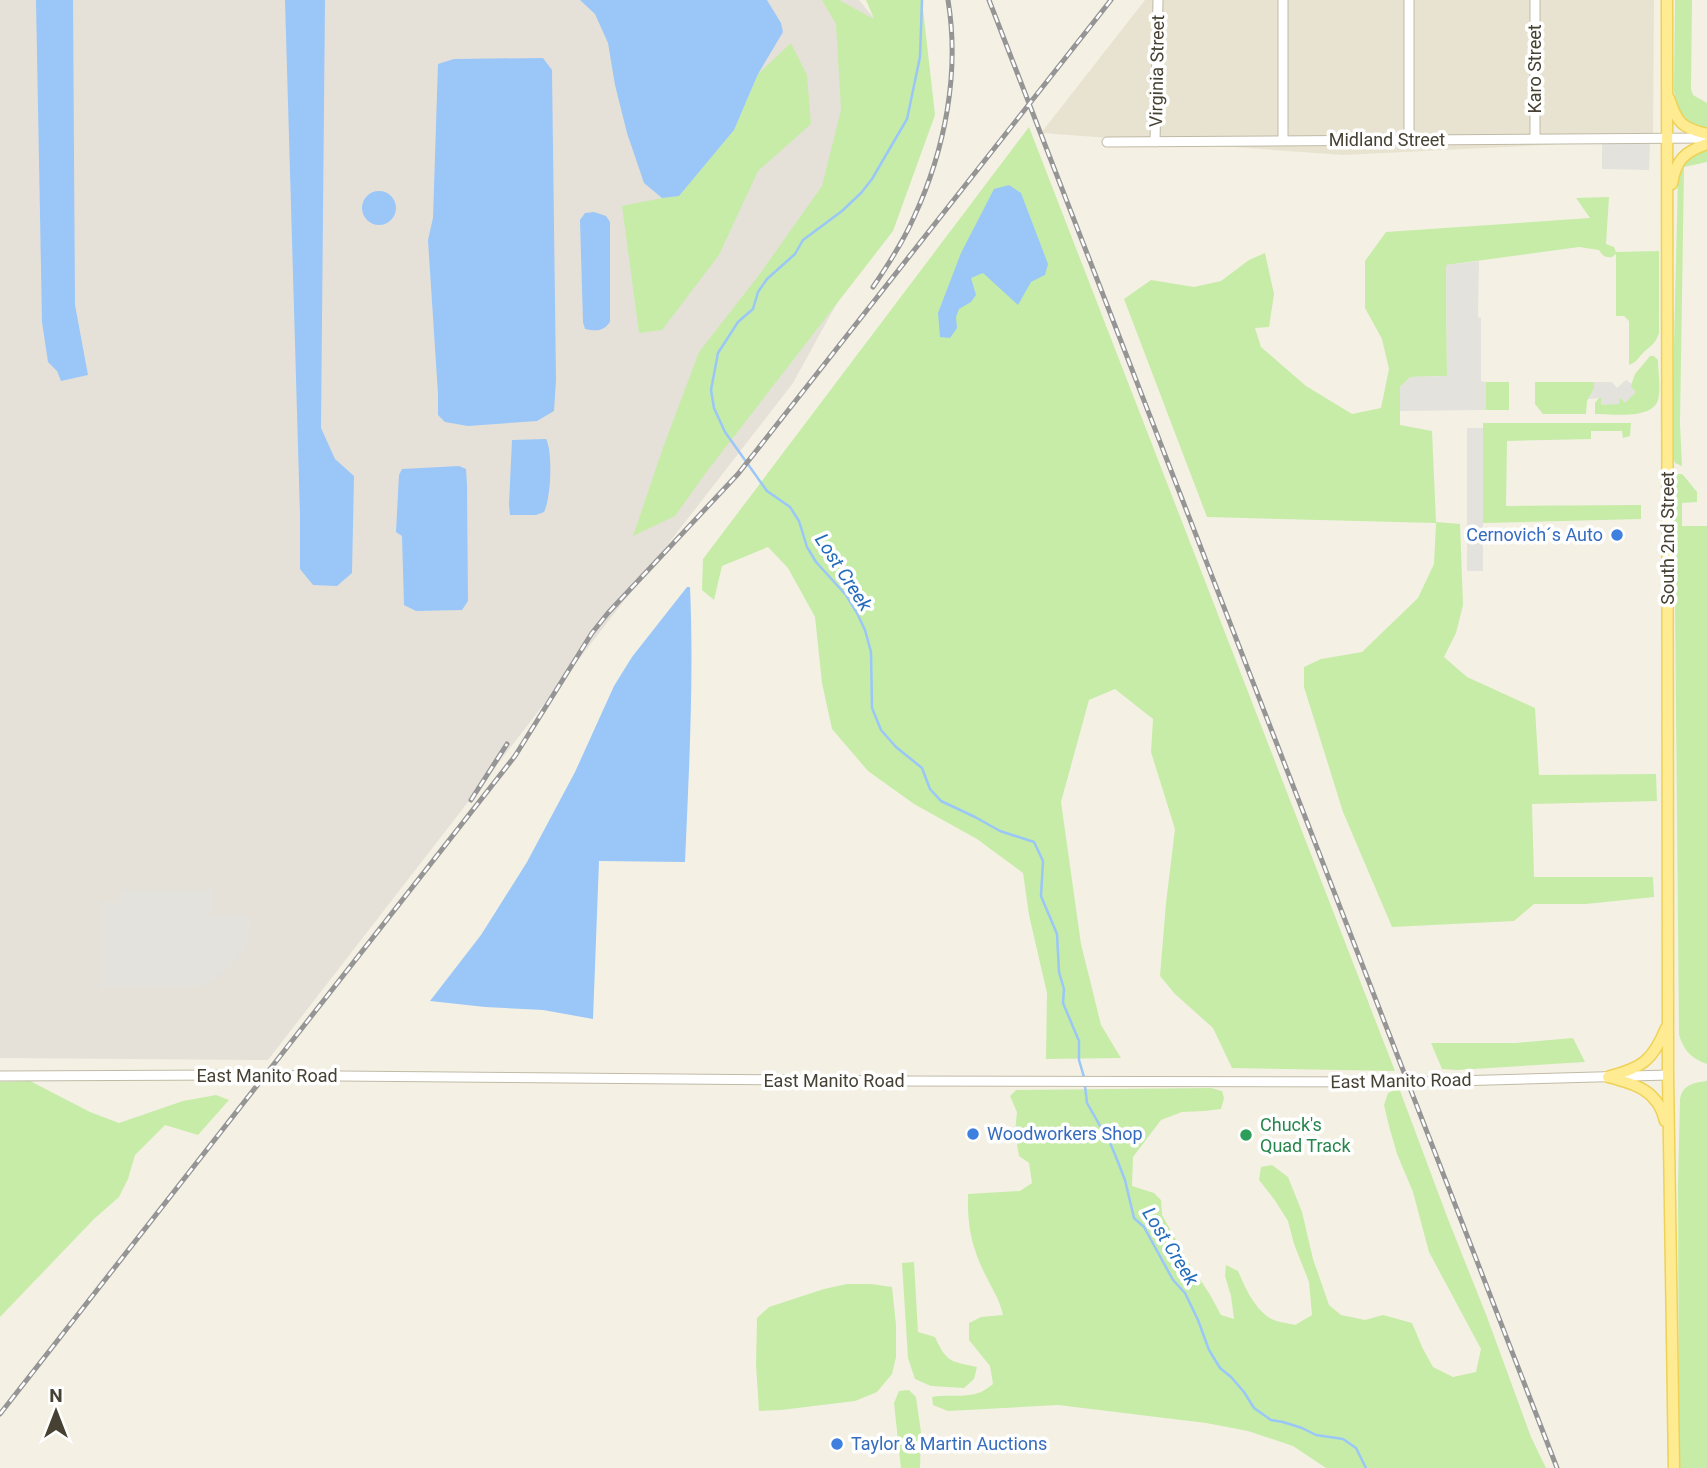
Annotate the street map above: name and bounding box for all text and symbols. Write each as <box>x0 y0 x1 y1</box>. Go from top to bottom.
street label: Virginia Street <box>1145 15 1168 127</box>
street label: Karo Street <box>1524 24 1545 114</box>
street label: Midland Street <box>1329 129 1445 150</box>
street label: South 2nd Street <box>1657 471 1678 605</box>
place label: Cernovich´s Auto <box>1466 524 1603 545</box>
marker: Cernovich´s Auto <box>1609 527 1625 543</box>
water label: Lost Creek <box>810 529 877 616</box>
street label: East Manito Road <box>196 1065 338 1086</box>
street label: East Manito Road <box>1330 1069 1472 1092</box>
street label: East Manito Road <box>763 1070 905 1091</box>
place label: Chuck's Quad Track <box>1260 1114 1351 1156</box>
place label: Woodworkers Shop <box>987 1123 1143 1144</box>
marker: Woodworkers Shop <box>965 1126 981 1142</box>
marker: Chuck's Quad Track <box>1238 1127 1254 1143</box>
water label: Lost Creek <box>1138 1203 1204 1290</box>
north arrow <box>21 1377 91 1447</box>
text: N <box>49 1384 63 1407</box>
place label: Taylor & Martin Auctions <box>851 1433 1047 1454</box>
marker: Taylor & Martin Auctions <box>829 1436 845 1452</box>

